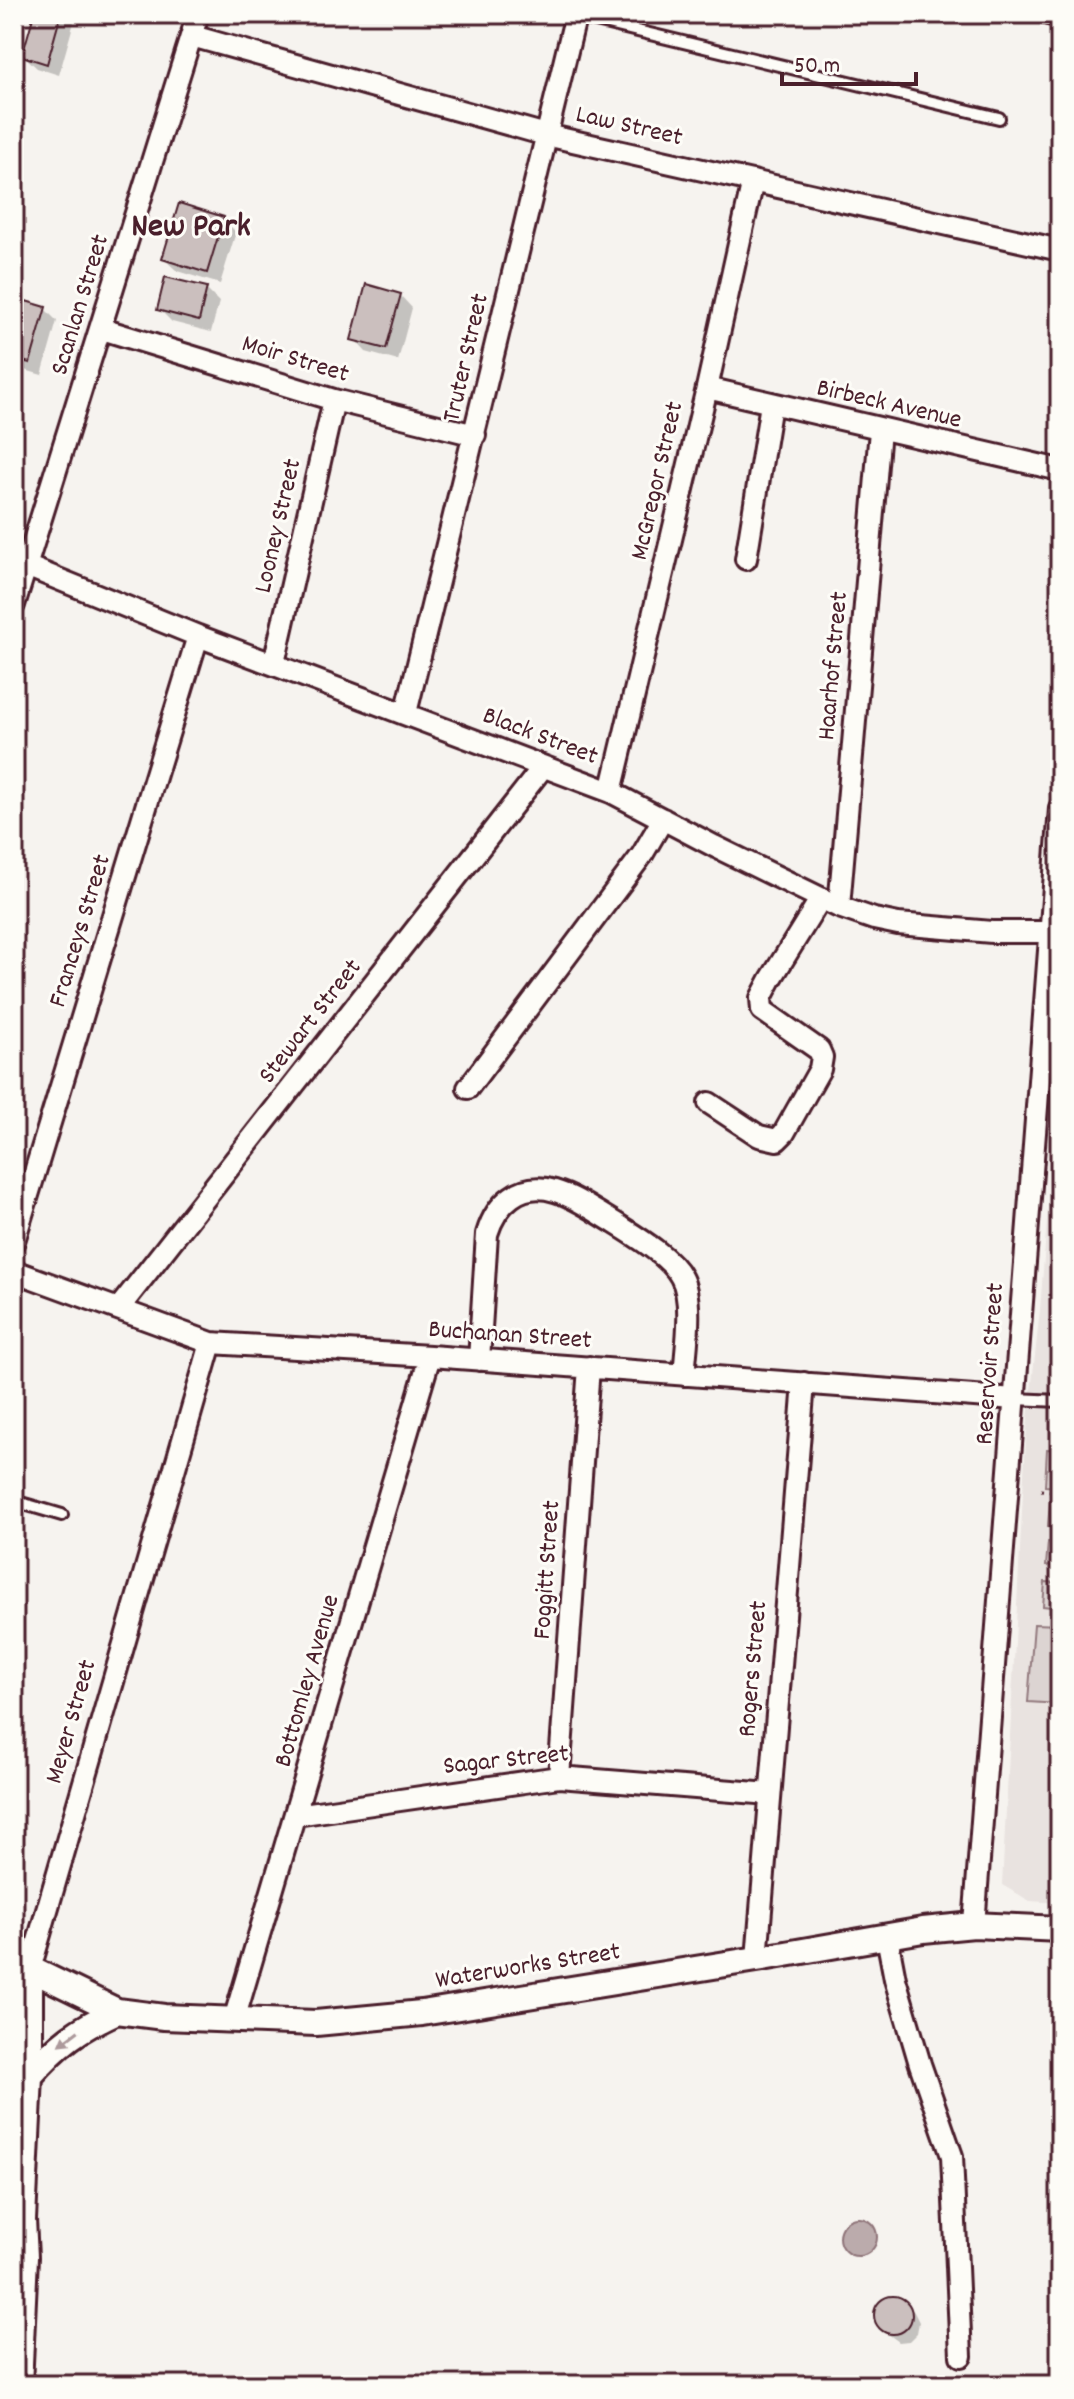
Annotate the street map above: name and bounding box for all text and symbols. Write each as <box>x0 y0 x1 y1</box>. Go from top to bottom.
scale bar <box>782 36 916 86</box>
text: 50 m <box>794 50 840 84</box>
street label: Law Street <box>572 97 687 157</box>
district label: New Park <box>131 204 251 253</box>
street label: Scanlan Street <box>42 230 120 380</box>
street label: Truter Street <box>434 290 500 426</box>
street label: Moir Street <box>237 326 354 394</box>
street label: Birbeck Avenue <box>813 370 965 440</box>
street label: McGregor Street <box>622 398 694 564</box>
street label: Looney Street <box>246 455 313 597</box>
street label: Haarhof Street <box>809 590 859 742</box>
street label: Black Street <box>477 698 603 776</box>
street label: Franceys Street <box>40 850 122 1012</box>
street label: Stewart Street <box>250 951 372 1092</box>
street label: Reservoir Street <box>967 1281 1015 1446</box>
street label: Buchanan Street <box>427 1312 593 1360</box>
street label: Foggitt Street <box>525 1499 571 1641</box>
street label: Bottomley Avenue <box>266 1590 350 1772</box>
street label: Rogers Street <box>730 1599 778 1739</box>
street label: Meyer Street <box>37 1655 107 1788</box>
street label: Sagar Street <box>441 1736 571 1786</box>
street label: Waterworks Street <box>433 1934 623 2000</box>
one-way arrow <box>59 2029 79 2045</box>

